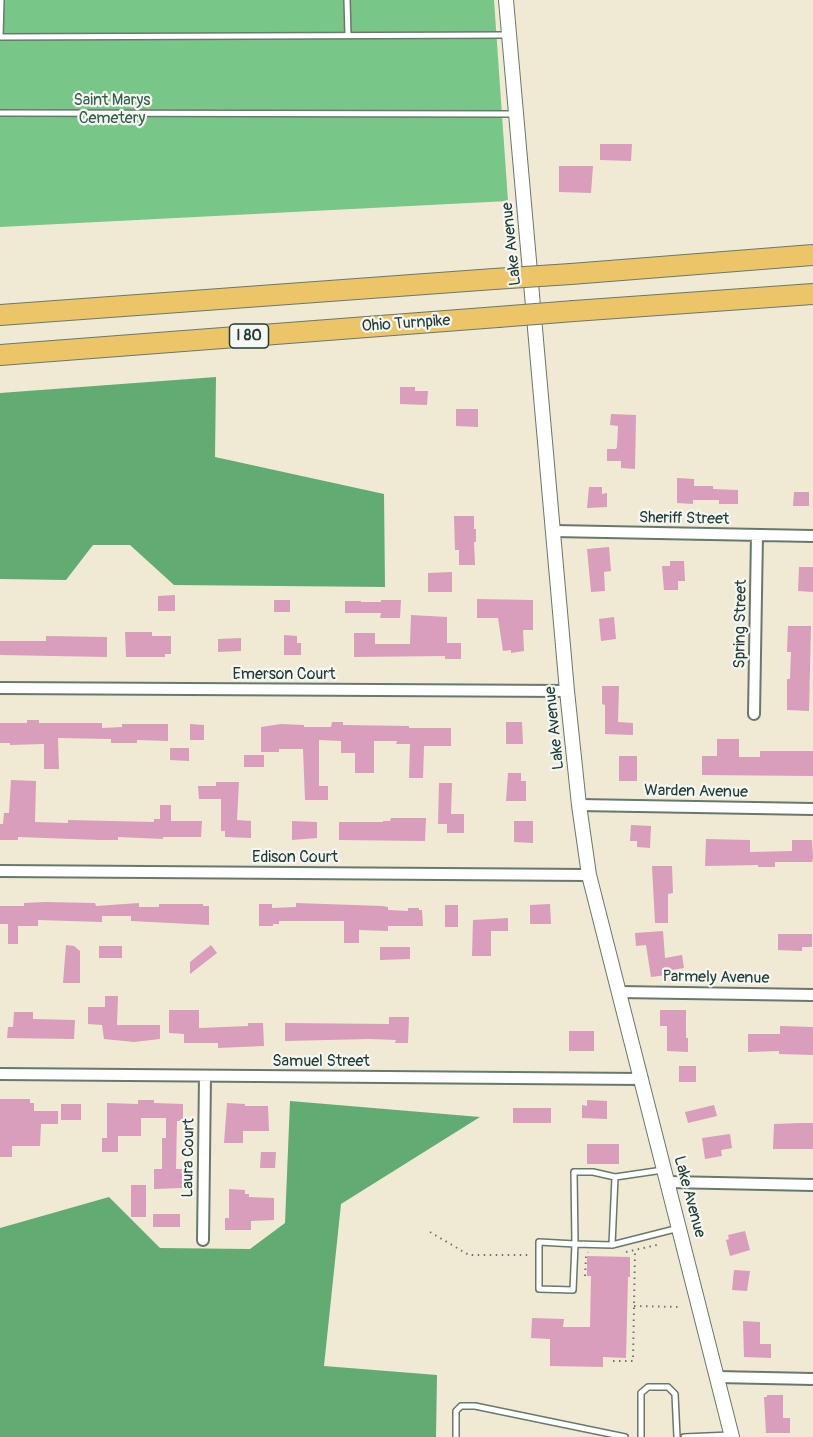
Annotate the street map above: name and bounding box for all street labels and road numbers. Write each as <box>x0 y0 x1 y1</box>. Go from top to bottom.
street label: Lake Avenue <box>498 201 526 287</box>
street label: Ohio Turnpike <box>361 311 451 337</box>
road number: I 80 <box>230 324 268 348</box>
street label: Sheriff Street <box>639 509 729 529</box>
street label: Spring Street <box>731 579 751 669</box>
street label: Emerson Court <box>233 665 335 685</box>
street label: Lake Avenue <box>541 685 569 771</box>
street label: Warden Avenue <box>644 781 748 803</box>
street label: Edison Court <box>252 848 338 868</box>
street label: Parmely Avenue <box>662 967 770 989</box>
street label: Samuel Street <box>272 1052 370 1072</box>
street label: Laura Court <box>179 1118 199 1198</box>
street label: Lake Avenue <box>669 1154 709 1240</box>

